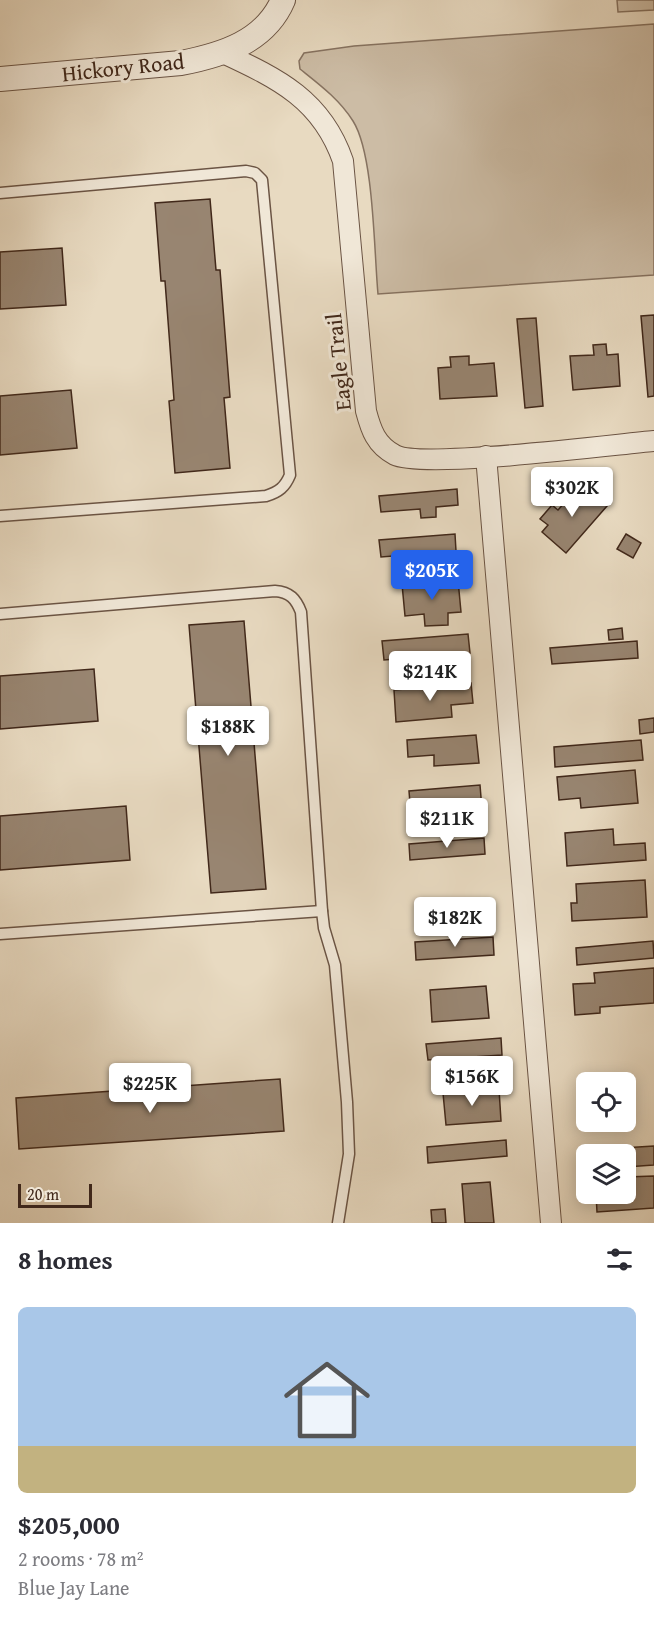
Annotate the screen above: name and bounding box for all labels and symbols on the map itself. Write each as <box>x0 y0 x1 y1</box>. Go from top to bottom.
street label: Hickory Road <box>60 45 186 89</box>
street label: Eagle Trail <box>317 312 359 412</box>
pin: $302K <box>530 467 614 518</box>
pin: $205K <box>390 550 474 601</box>
pin: $214K <box>388 651 472 702</box>
pin: $188K <box>186 706 270 757</box>
pin: $211K <box>405 798 489 849</box>
pin: $182K <box>413 897 497 948</box>
pin: $156K <box>430 1056 514 1107</box>
pin: $225K <box>108 1063 192 1114</box>
scale bar <box>18 1181 92 1208</box>

